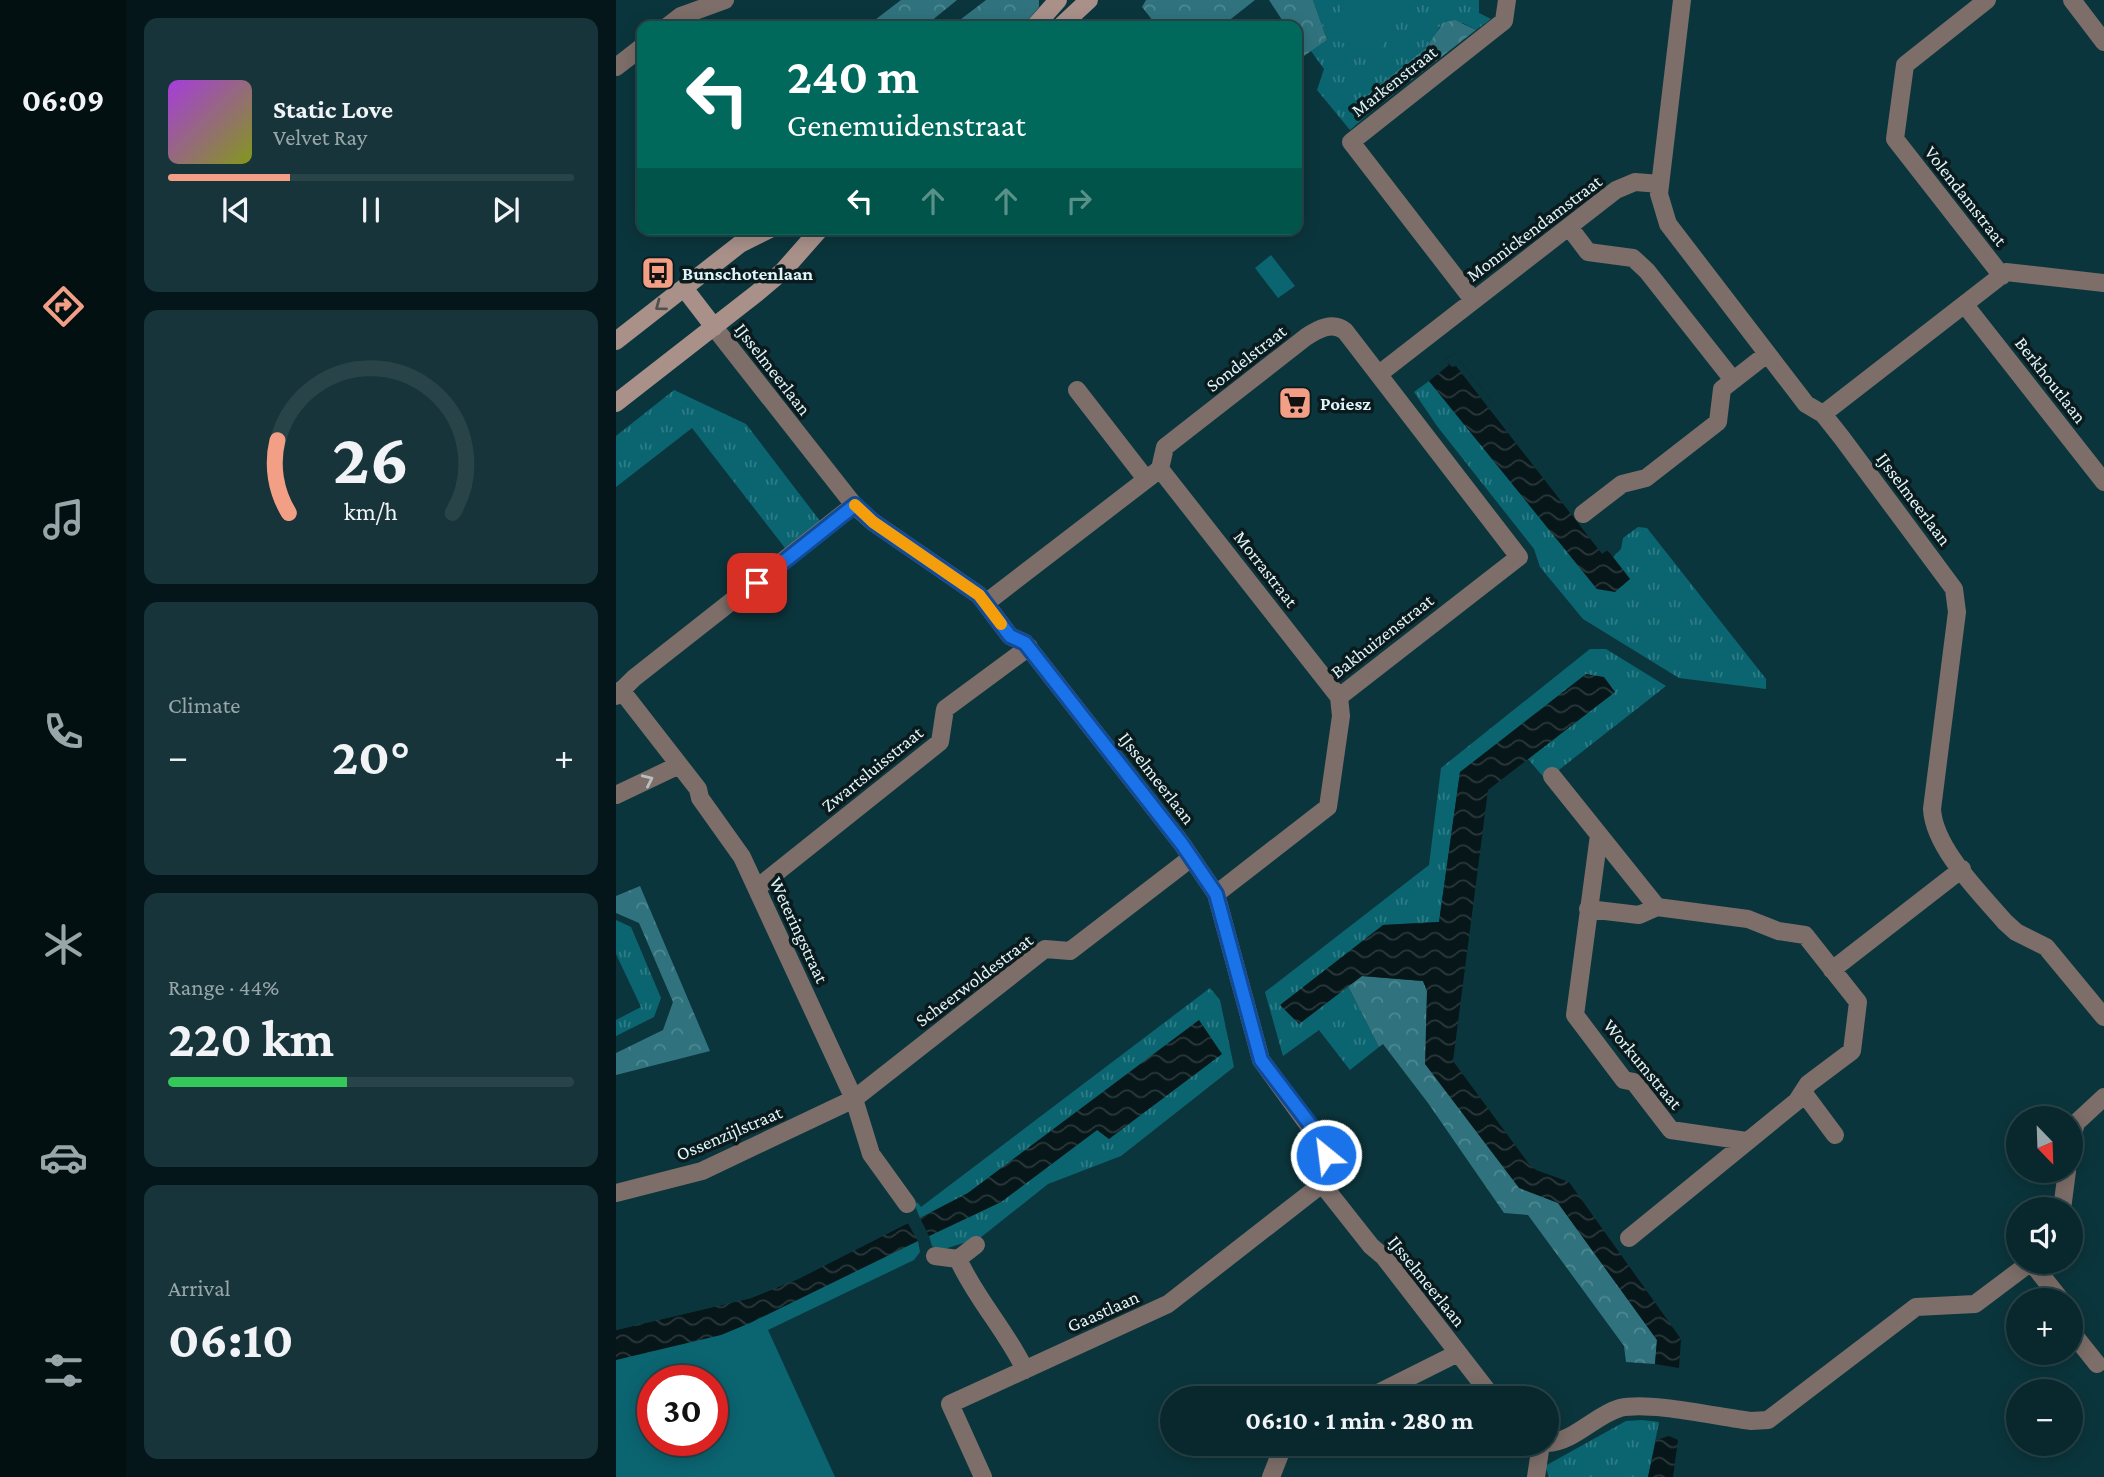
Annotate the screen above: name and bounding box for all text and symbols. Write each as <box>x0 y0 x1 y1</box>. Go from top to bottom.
street label: Markenstraat <box>1347 41 1441 121</box>
icon: left <box>672 49 763 140</box>
text: 240 m <box>787 49 919 104</box>
text: 06:09 <box>22 82 104 118</box>
text: Static Love <box>273 95 393 124</box>
text: Genemuidenstraat <box>787 107 1026 143</box>
text: Velvet Ray <box>273 124 367 150</box>
street label: Volendamstraat <box>1920 142 2012 251</box>
street label: Monnickendamstraat <box>1462 170 1606 286</box>
icon: left <box>841 182 879 220</box>
icon: ahead <box>914 182 952 220</box>
icon: ahead <box>987 182 1025 220</box>
icon: right <box>1060 182 1098 220</box>
icon: previous <box>217 191 255 229</box>
icon: pause <box>352 191 390 229</box>
icon: next <box>487 191 525 229</box>
bus stop icon: Bunschotenlaan <box>639 254 677 292</box>
place label: Bunschotenlaan <box>682 263 813 284</box>
icon: directions <box>39 282 88 331</box>
one-way arrow <box>655 298 668 310</box>
street label: IJsselmeerlaan <box>731 319 815 419</box>
street label: Sondelstraat <box>1202 320 1291 396</box>
street label: Berkhoutlaan <box>2011 333 2091 427</box>
supermarket icon: Poiesz <box>1276 384 1314 422</box>
place label: Poiesz <box>1320 393 1371 414</box>
text: 26 <box>333 418 409 499</box>
street label: IJsselmeerlaan <box>1872 448 1956 550</box>
icon: music <box>39 495 88 544</box>
text: km/h <box>344 497 398 524</box>
street label: Morrastraat <box>1230 527 1303 612</box>
pin <box>727 553 787 613</box>
icon: arrive <box>738 564 776 602</box>
street label: Bakhuizenstraat <box>1327 589 1438 682</box>
text: Climate <box>168 692 240 718</box>
icon: phone <box>39 707 88 756</box>
street label: Zwartsluisstraat <box>817 721 927 816</box>
text: 20° <box>332 727 410 785</box>
street label: IJsselmeerlaan <box>1115 728 1199 828</box>
text: − <box>168 735 188 777</box>
text: + <box>554 735 574 777</box>
one-way arrow <box>640 774 653 788</box>
street label: Weteringstraat <box>765 874 833 987</box>
icon: climate <box>39 920 88 969</box>
street label: Scheerwoldestraat <box>911 929 1037 1031</box>
text: Range · 44% <box>168 974 279 1000</box>
text: 220 km <box>168 1009 334 1067</box>
street label: Workumstraat <box>1599 1015 1687 1114</box>
street label: Ossenzijlstraat <box>673 1101 786 1166</box>
north arrow <box>2006 1106 2082 1183</box>
map controls <box>2006 1106 2083 1456</box>
position arrow <box>1289 1118 1363 1192</box>
icon: car <box>39 1133 88 1182</box>
button: sound <box>2006 1197 2083 1274</box>
street label: IJsselmeerlaan <box>1384 1231 1470 1331</box>
text: Arrival <box>168 1275 231 1301</box>
street label: Gaastlaan <box>1064 1286 1142 1336</box>
button: + <box>2006 1288 2083 1365</box>
text: 06:10 <box>168 1310 293 1368</box>
icon: filters <box>39 1346 88 1395</box>
speed limit sign: 30 <box>637 1365 728 1456</box>
button: − <box>2006 1379 2083 1456</box>
text: 06:10 · 1 min · 280 m <box>1245 1406 1474 1435</box>

